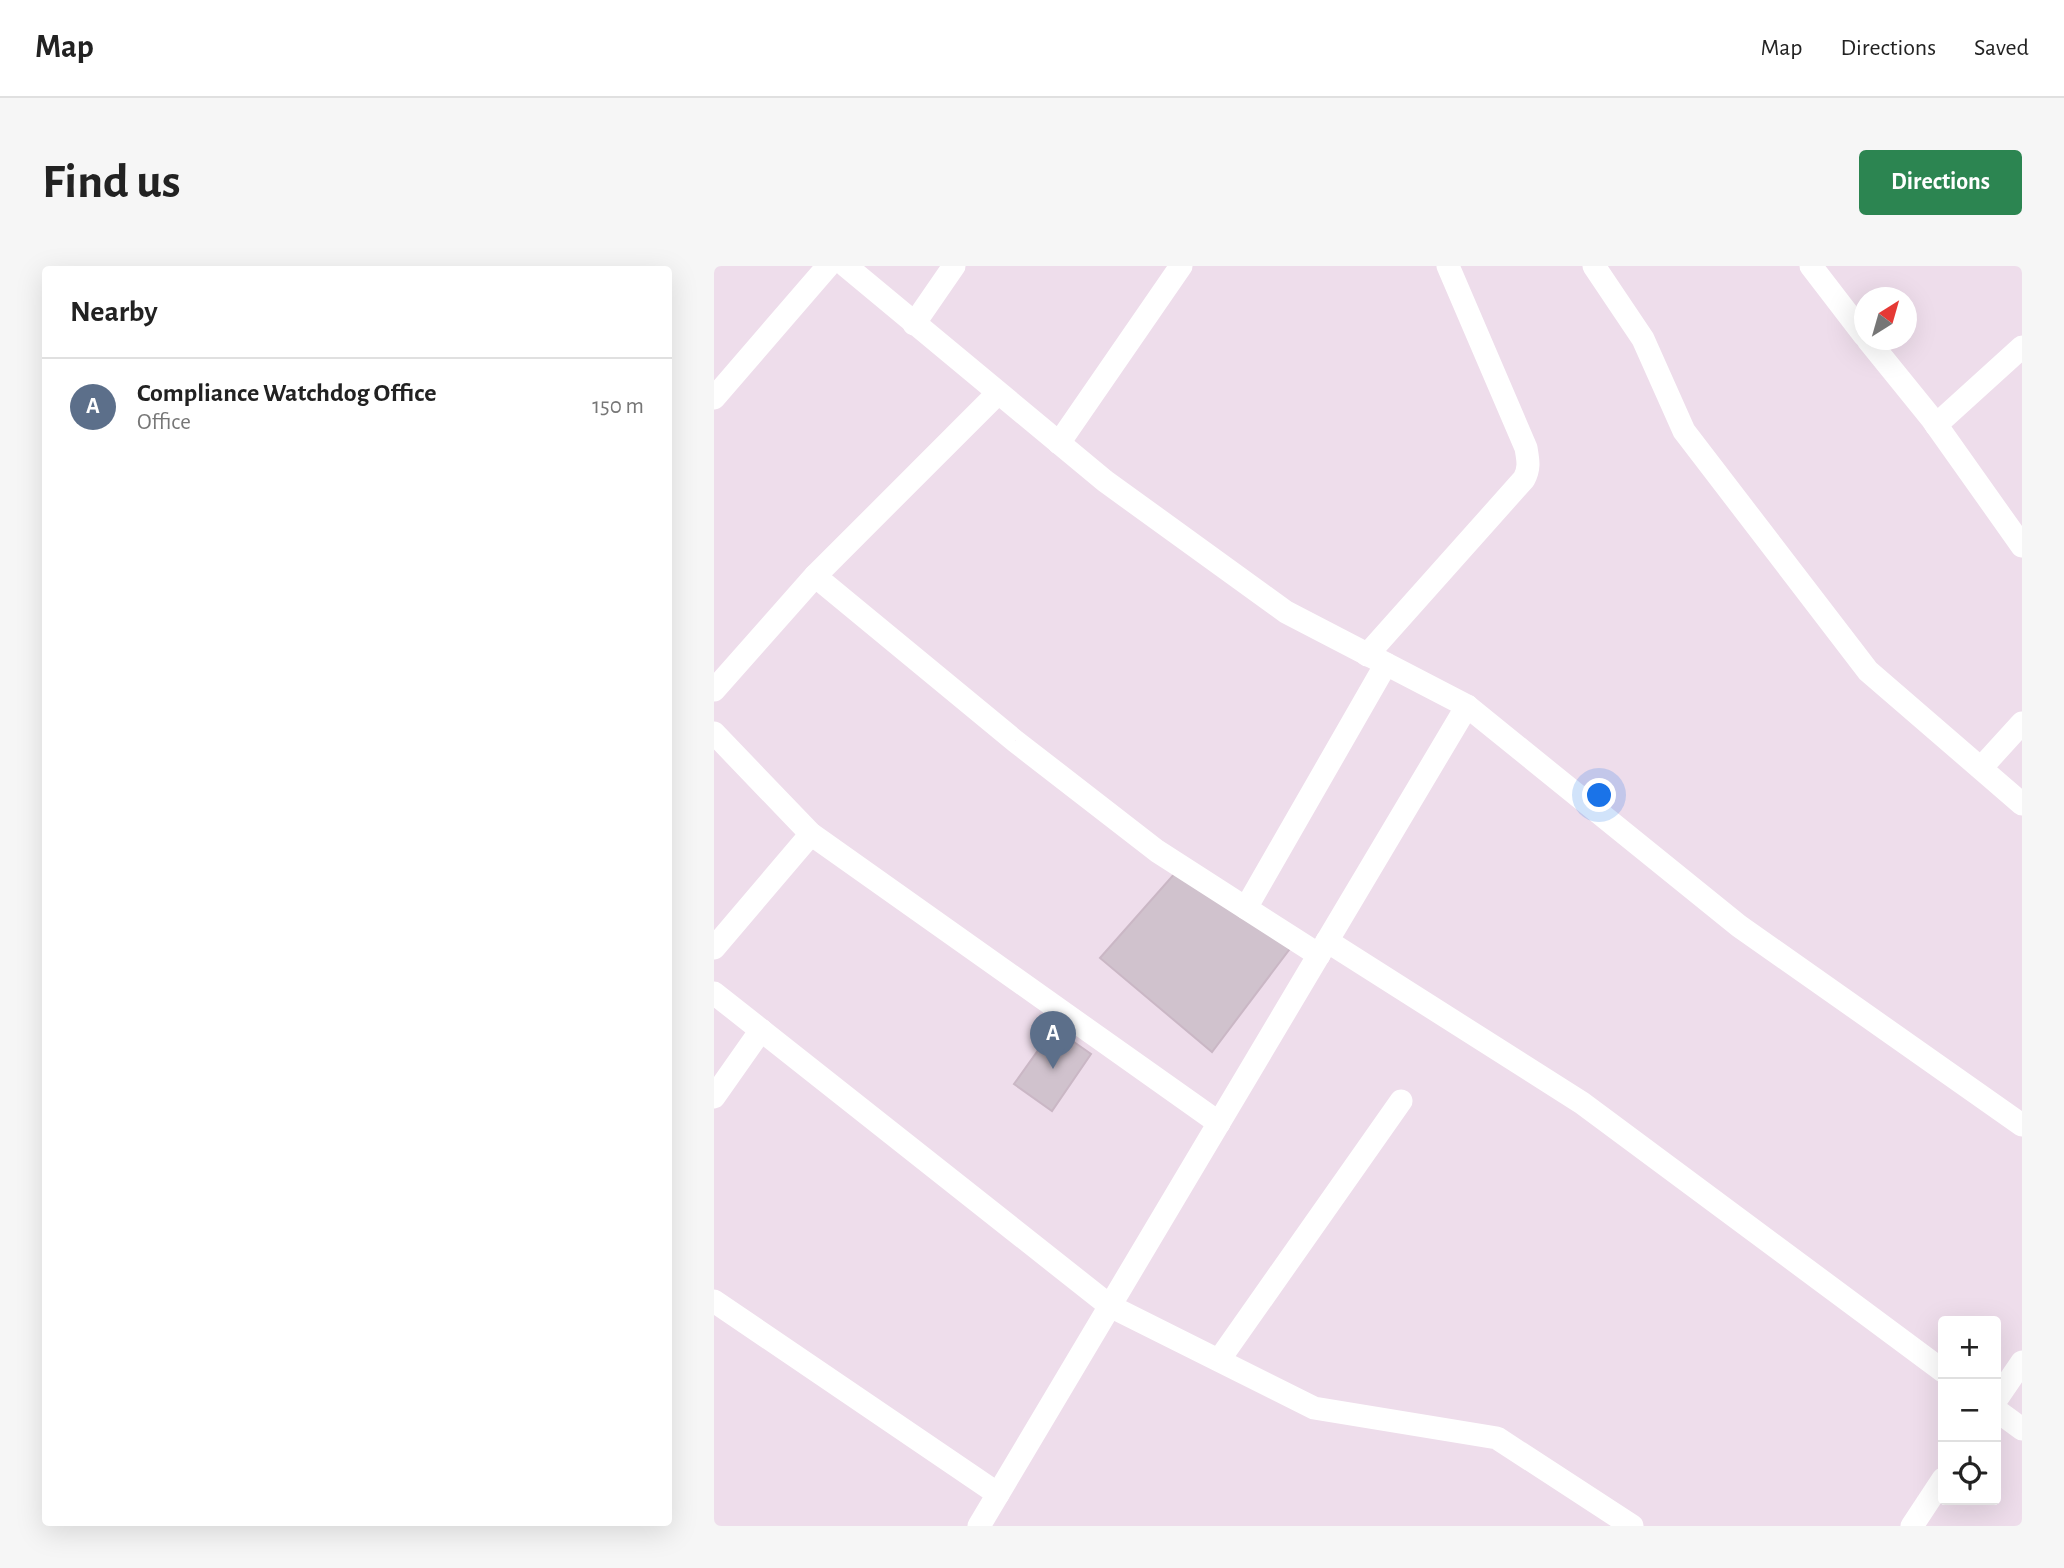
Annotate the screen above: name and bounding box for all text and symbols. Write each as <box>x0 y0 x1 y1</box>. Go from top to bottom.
text: Map <box>35 31 94 64</box>
text: Map <box>1760 36 1802 60</box>
text: Directions <box>1840 36 1936 60</box>
text: Saved <box>1974 36 2029 60</box>
button: Directions <box>1859 150 2022 215</box>
text: Find us <box>42 158 181 207</box>
north arrow <box>1854 287 1917 350</box>
text: Nearby <box>70 297 158 327</box>
text: Compliance Watchdog Office <box>137 380 436 406</box>
text: A <box>86 395 100 418</box>
text: 150 m <box>592 395 644 418</box>
text: Office <box>137 411 191 434</box>
your location <box>1582 778 1616 812</box>
pin: A <box>1030 1011 1076 1069</box>
map controls <box>1938 1316 2001 1505</box>
button: + <box>1938 1316 2001 1379</box>
button: − <box>1938 1379 2001 1442</box>
button: locate <box>1938 1442 2001 1505</box>

